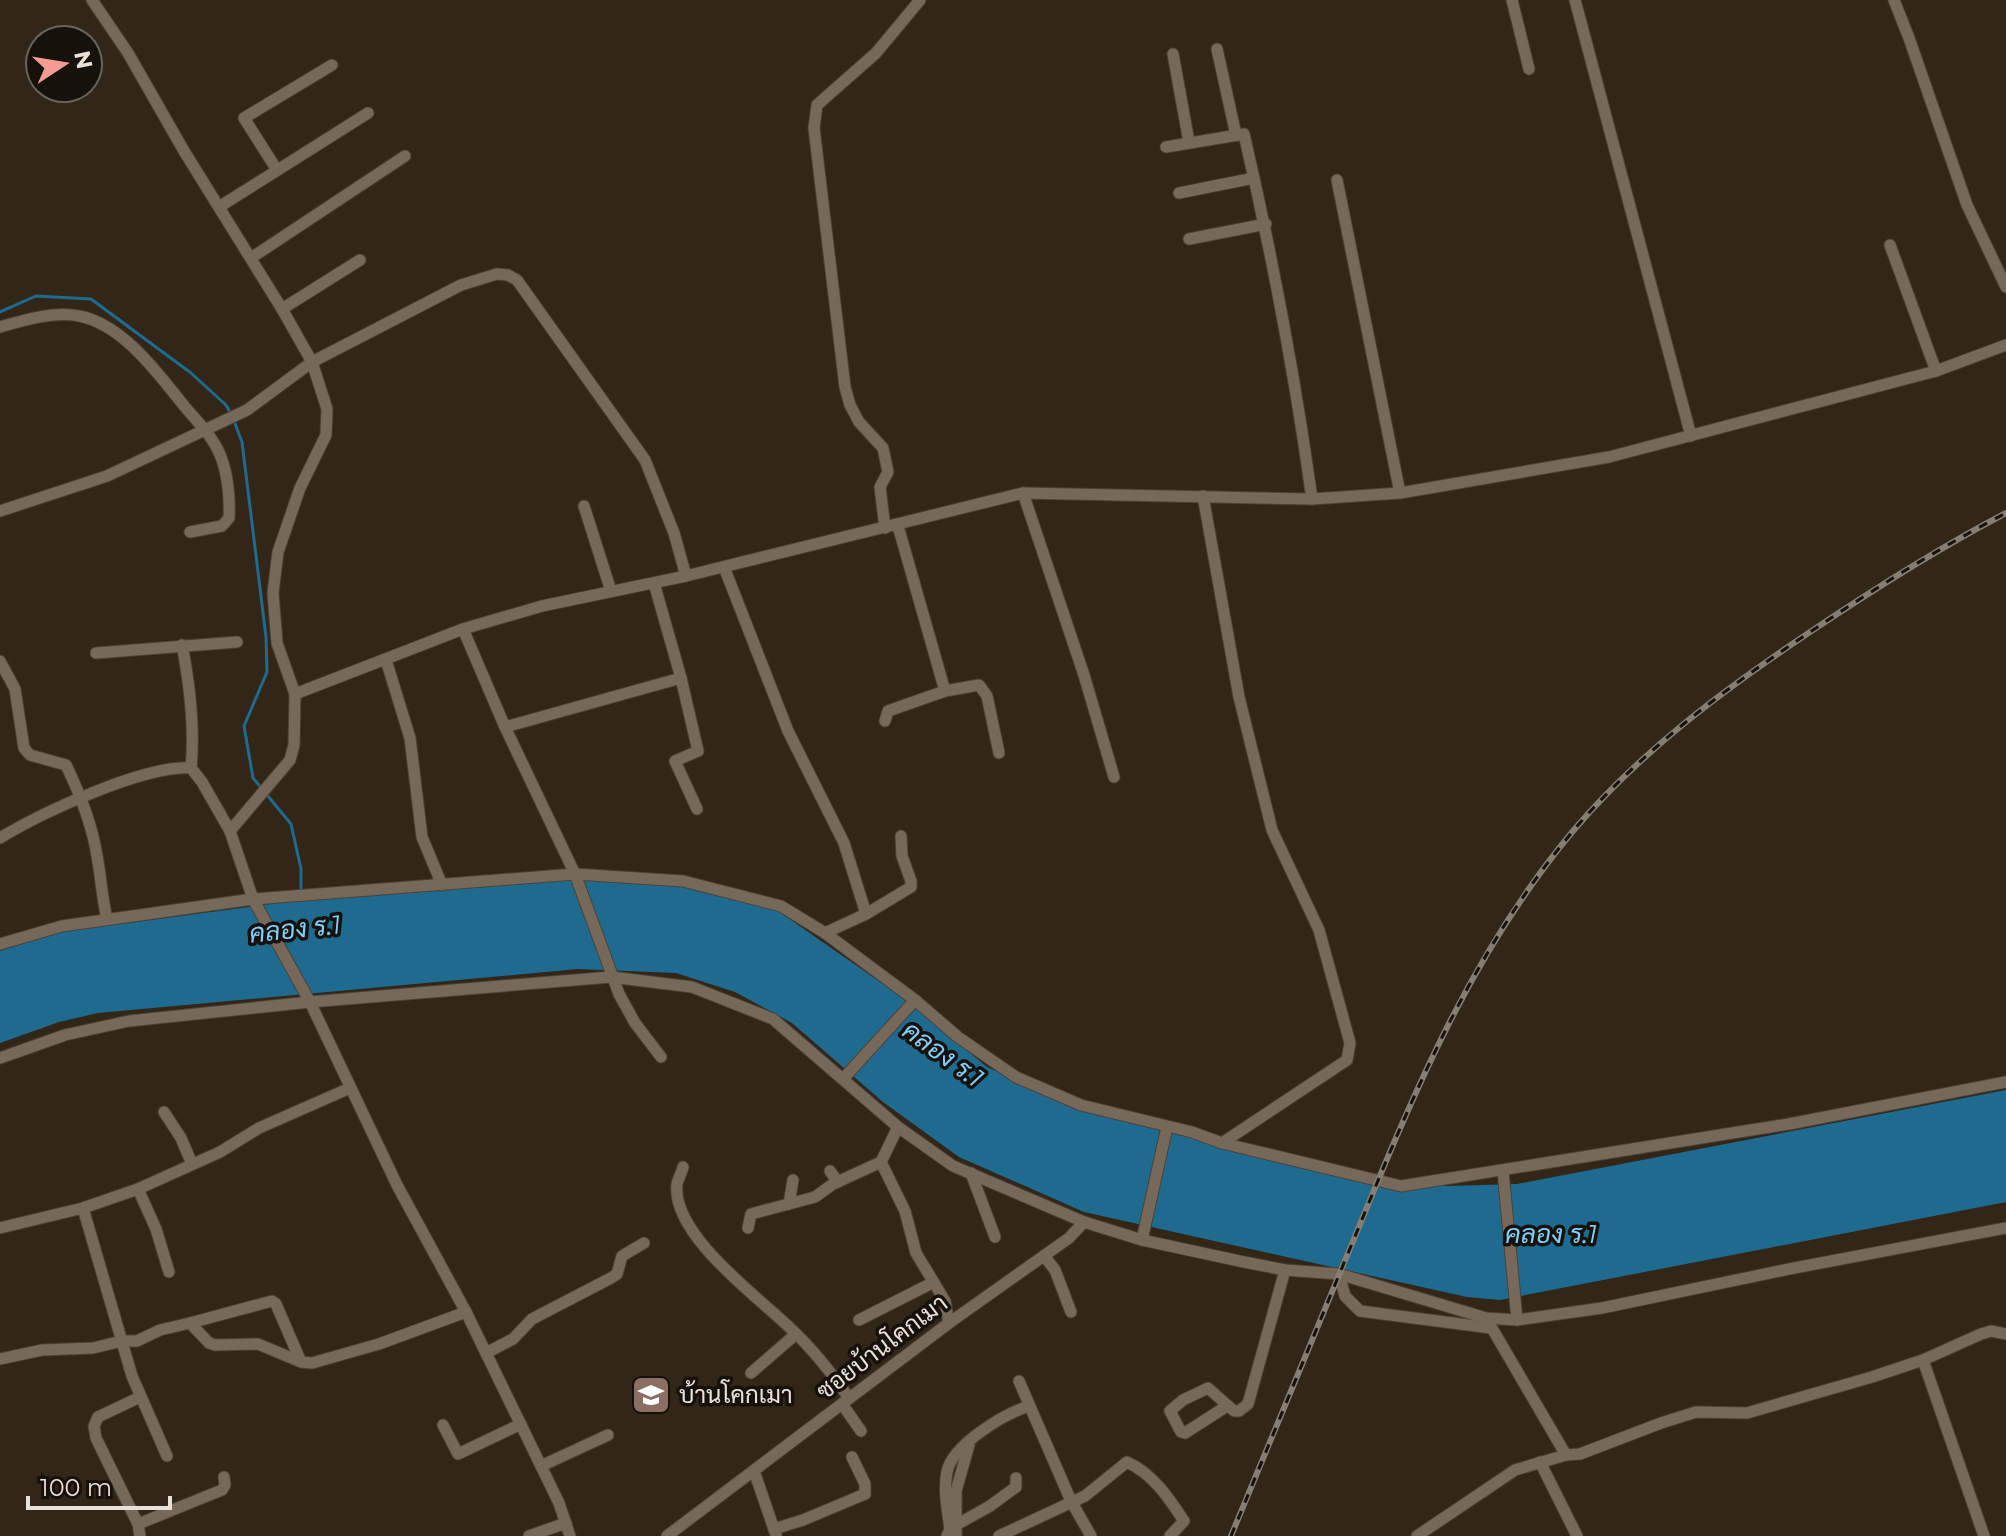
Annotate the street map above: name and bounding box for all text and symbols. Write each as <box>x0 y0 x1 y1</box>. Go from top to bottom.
north arrow <box>24 24 104 104</box>
text: N <box>68 48 98 71</box>
water label: คลอง ร.1 <box>248 908 342 950</box>
water label: คลอง ร.1 <box>896 1014 990 1094</box>
water label: คลอง ร.1 <box>1505 1218 1597 1250</box>
street label: ซอยบ้านโคกเมา <box>810 1287 953 1405</box>
school or university icon: บ้านโคกเมา <box>630 1374 672 1416</box>
place label: บ้านโคกเมา <box>679 1379 793 1409</box>
scale bar <box>28 1460 170 1510</box>
text: 100 m <box>40 1473 112 1502</box>

